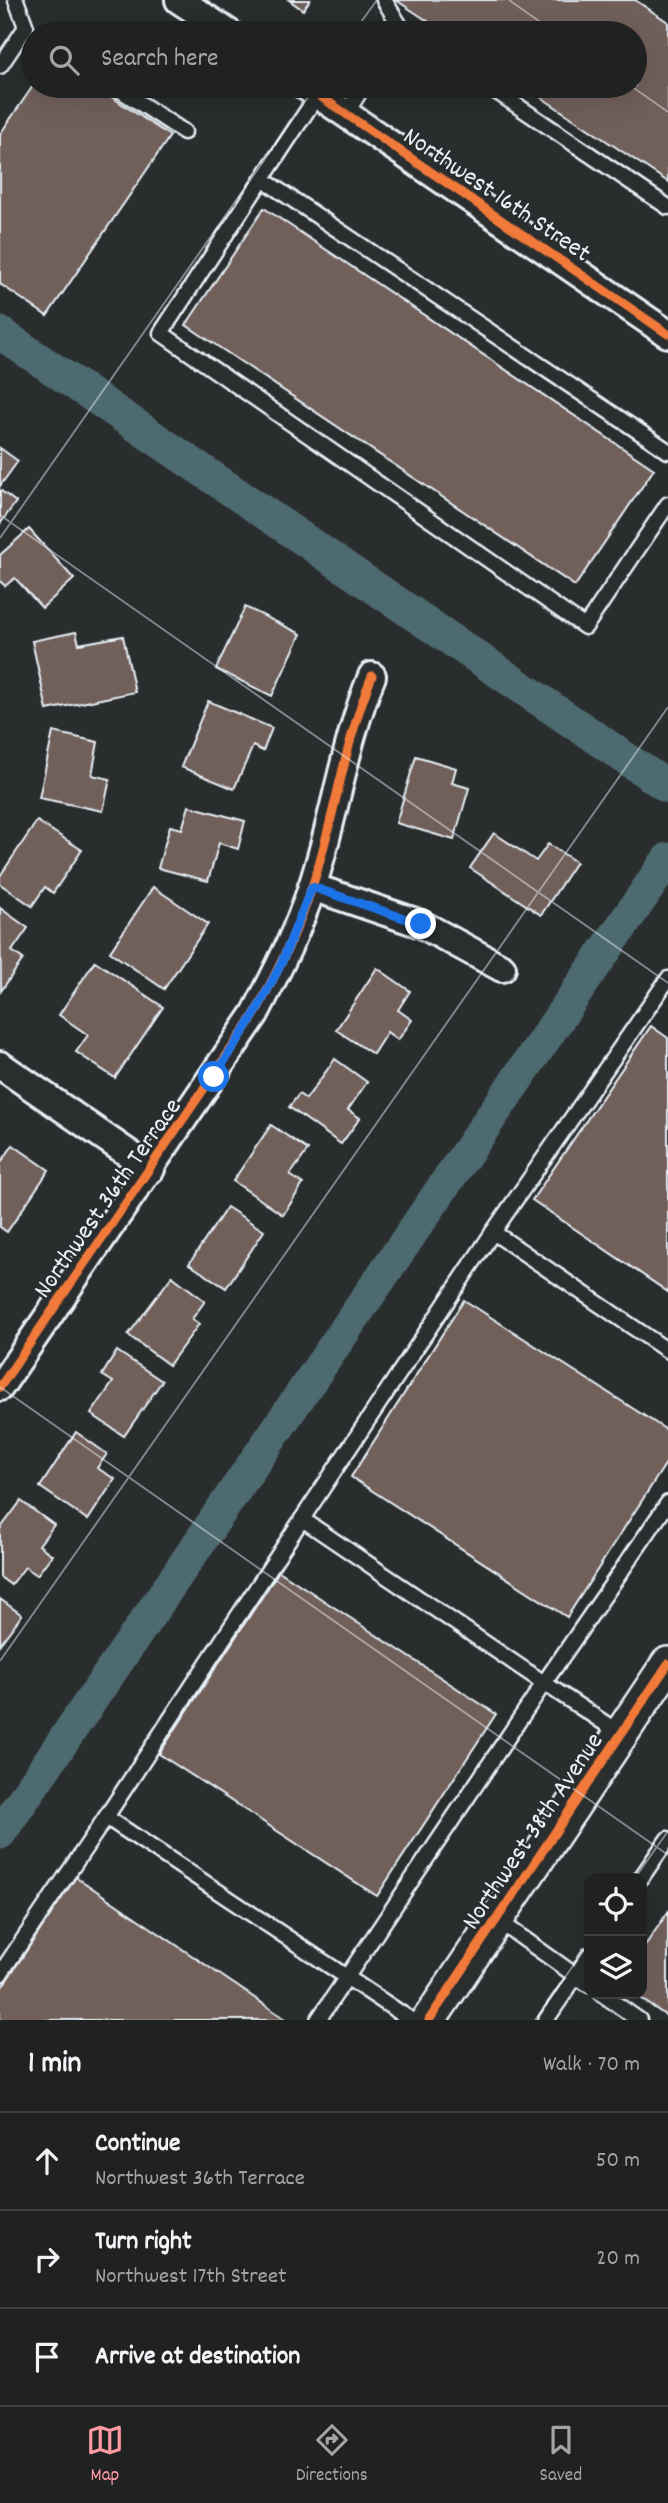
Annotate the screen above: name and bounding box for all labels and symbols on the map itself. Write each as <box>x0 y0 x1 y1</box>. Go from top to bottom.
street label: Northwest 16th Street <box>395 119 598 273</box>
route end <box>405 908 436 939</box>
route start <box>198 1061 229 1092</box>
street label: Northwest 36th Terrace <box>26 1091 192 1307</box>
street label: Northwest 38th Avenue <box>454 1726 614 1938</box>

